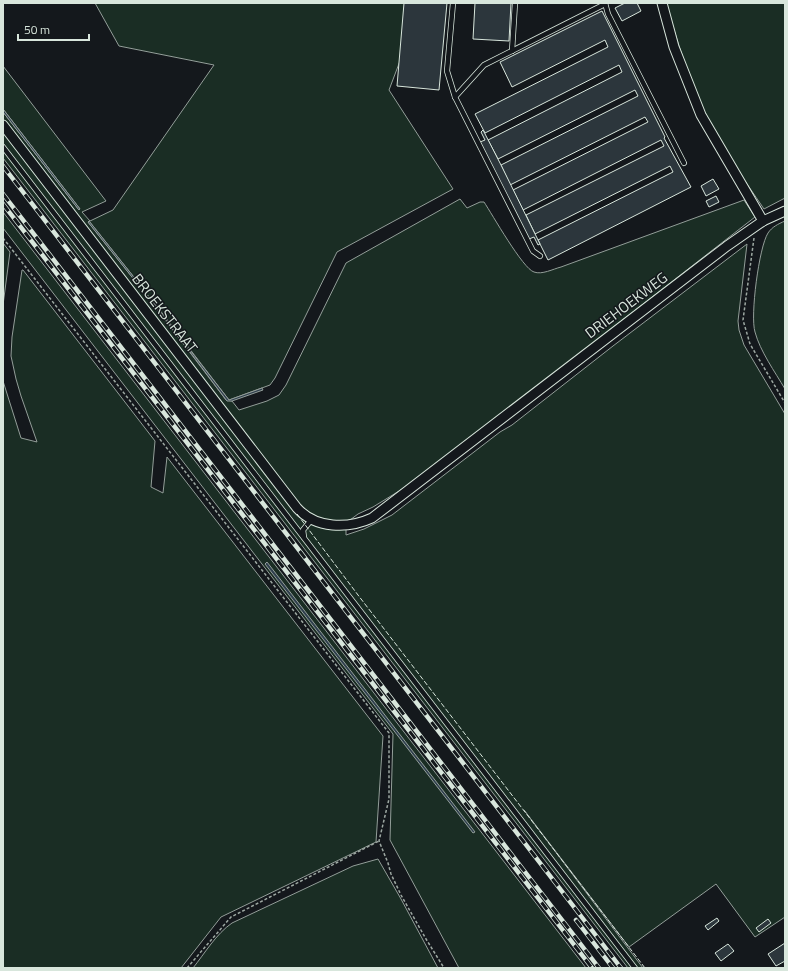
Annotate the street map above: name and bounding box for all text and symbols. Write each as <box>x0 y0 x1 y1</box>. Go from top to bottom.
scale bar <box>18 16 89 42</box>
text: 50 m <box>24 20 50 39</box>
street label: DRIEHOEKWEG <box>580 266 672 344</box>
street label: BROEKSTRAAT <box>127 268 204 358</box>

